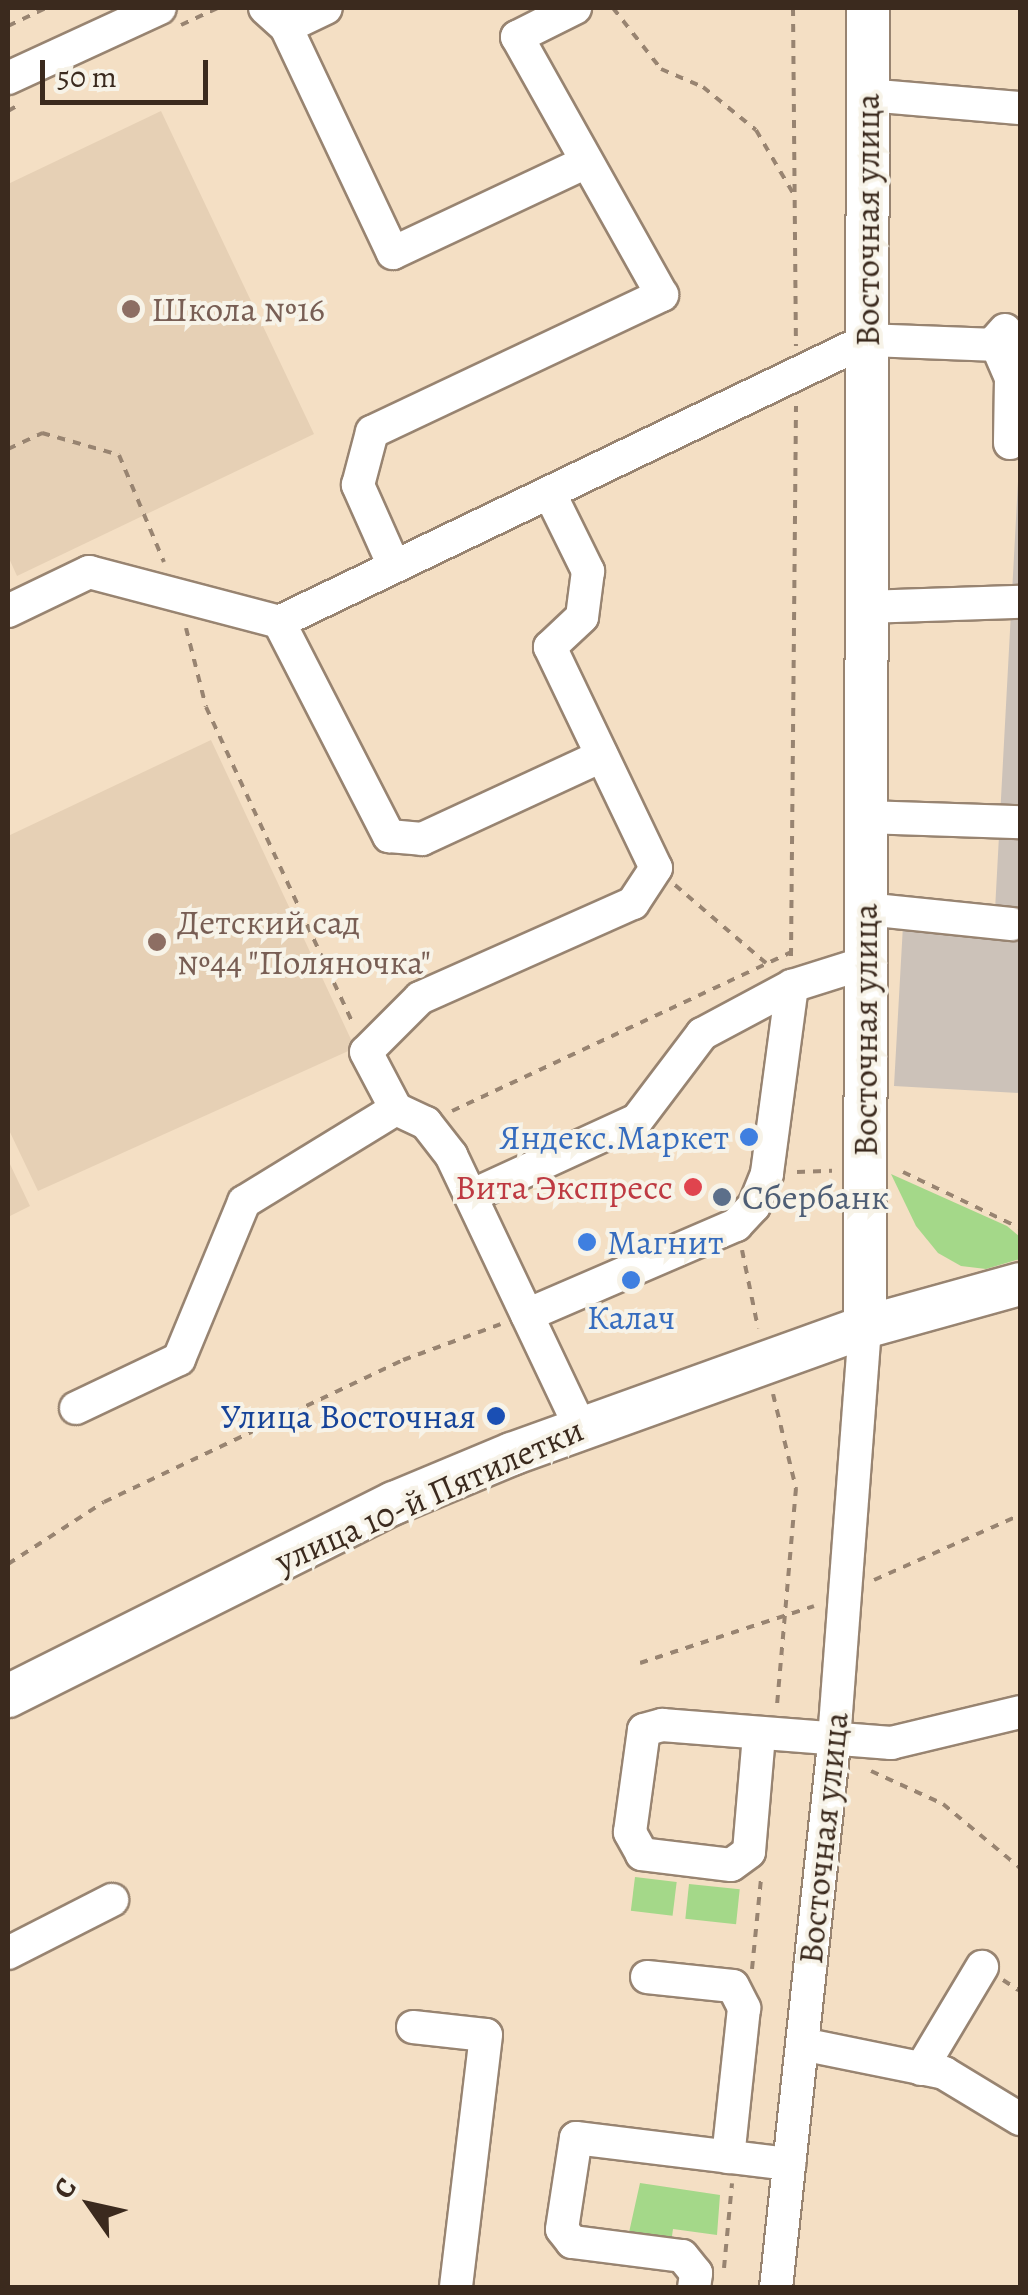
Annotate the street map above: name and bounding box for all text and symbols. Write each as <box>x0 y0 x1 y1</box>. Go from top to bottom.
scale bar <box>45 40 212 102</box>
text: 50 m <box>57 57 117 97</box>
street label: Восточная улица <box>846 93 888 347</box>
place label: Школа №16 <box>151 288 325 330</box>
marker: Школа №16 <box>120 298 142 320</box>
place label: Детский сад №44 "Поляночка" <box>177 901 432 983</box>
street label: Восточная улица <box>844 903 886 1157</box>
marker: Детский сад №44 "Поляночка" <box>146 931 168 953</box>
place label: Яндекс.Маркет <box>499 1116 729 1158</box>
marker: Яндекс.Маркет <box>738 1126 760 1148</box>
place label: Вита Экспресс <box>455 1166 673 1208</box>
marker: Вита Экспресс <box>682 1176 704 1198</box>
place label: Сбербанк <box>742 1176 889 1218</box>
marker: Сбербанк <box>711 1186 733 1208</box>
place label: Магнит <box>607 1221 723 1263</box>
marker: Магнит <box>576 1231 598 1253</box>
marker: Калач <box>620 1269 642 1291</box>
place label: Калач <box>587 1296 675 1338</box>
place label: Улица Восточная <box>221 1395 476 1437</box>
marker: Улица Восточная <box>485 1405 507 1427</box>
street label: улица 10-й Пятилетки <box>268 1408 590 1582</box>
street label: Восточная улица <box>789 1710 857 1966</box>
north arrow <box>40 2155 140 2255</box>
text: С <box>45 2170 86 2206</box>

